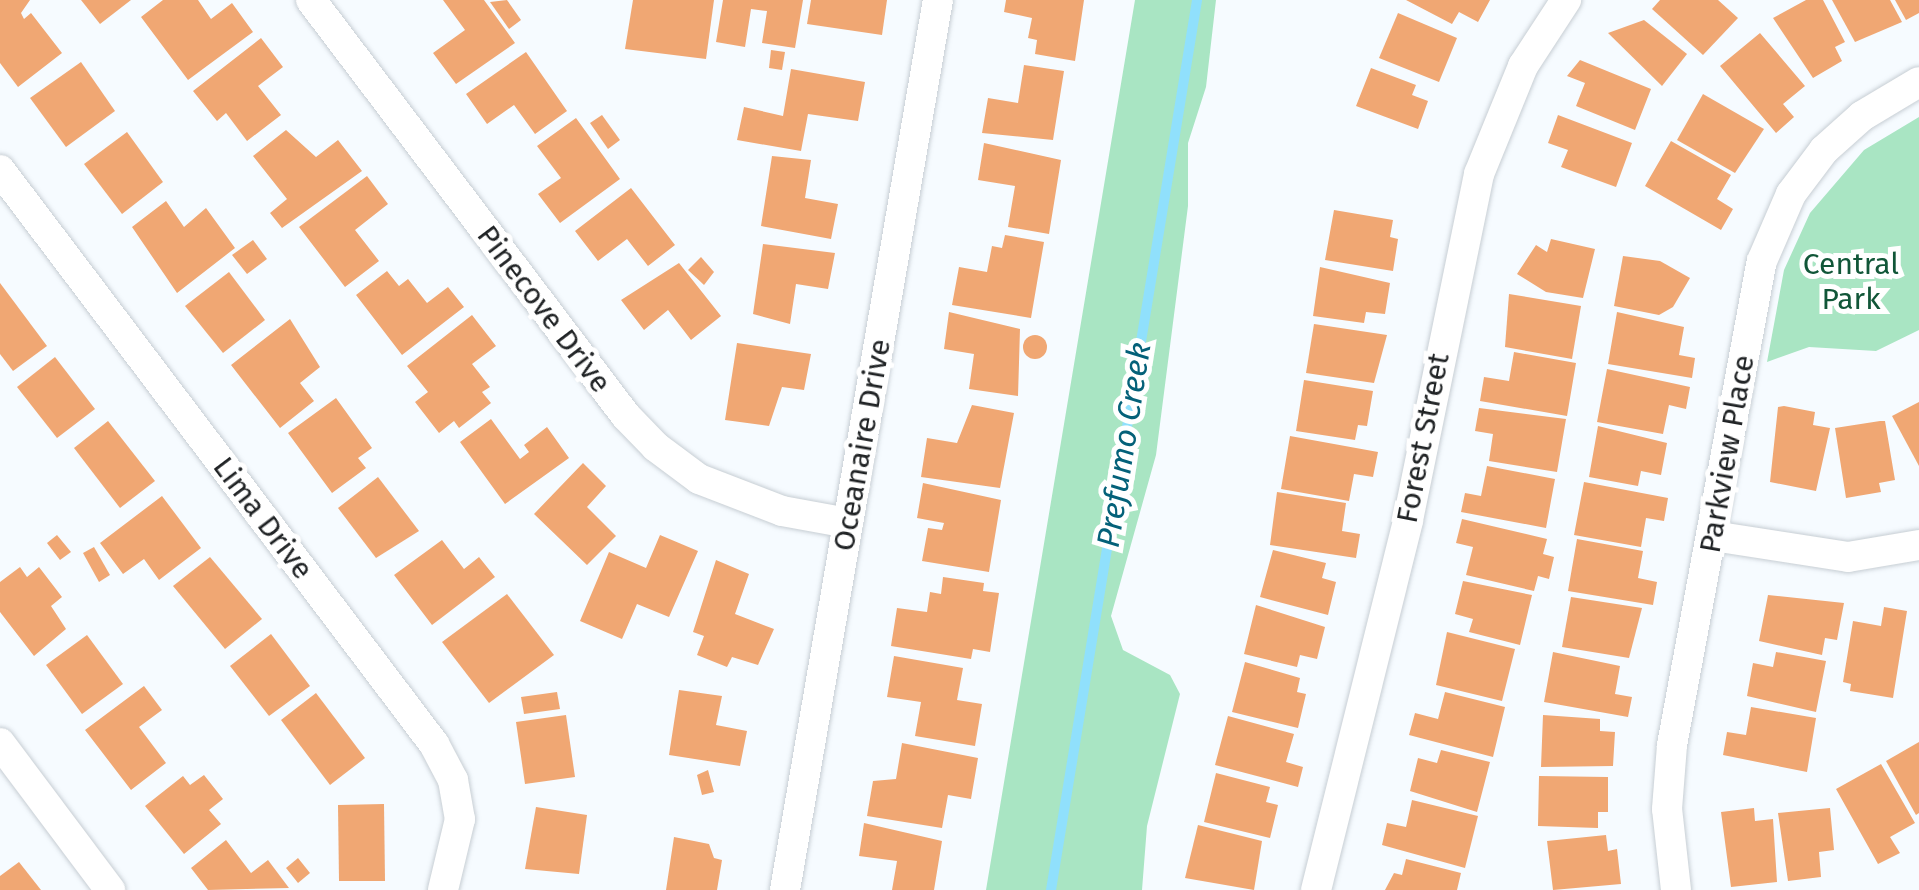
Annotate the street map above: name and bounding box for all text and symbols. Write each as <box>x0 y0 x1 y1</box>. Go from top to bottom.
street label: Pinecove Drive <box>469 218 619 400</box>
park label: Central Park <box>1803 246 1899 316</box>
street label: Oceanaire Drive <box>826 336 898 554</box>
water label: Prefumo Creek <box>1089 340 1159 550</box>
street label: Forest Street <box>1389 350 1457 526</box>
street label: Parkview Place <box>1692 352 1762 556</box>
street label: Lima Drive <box>205 450 321 586</box>

